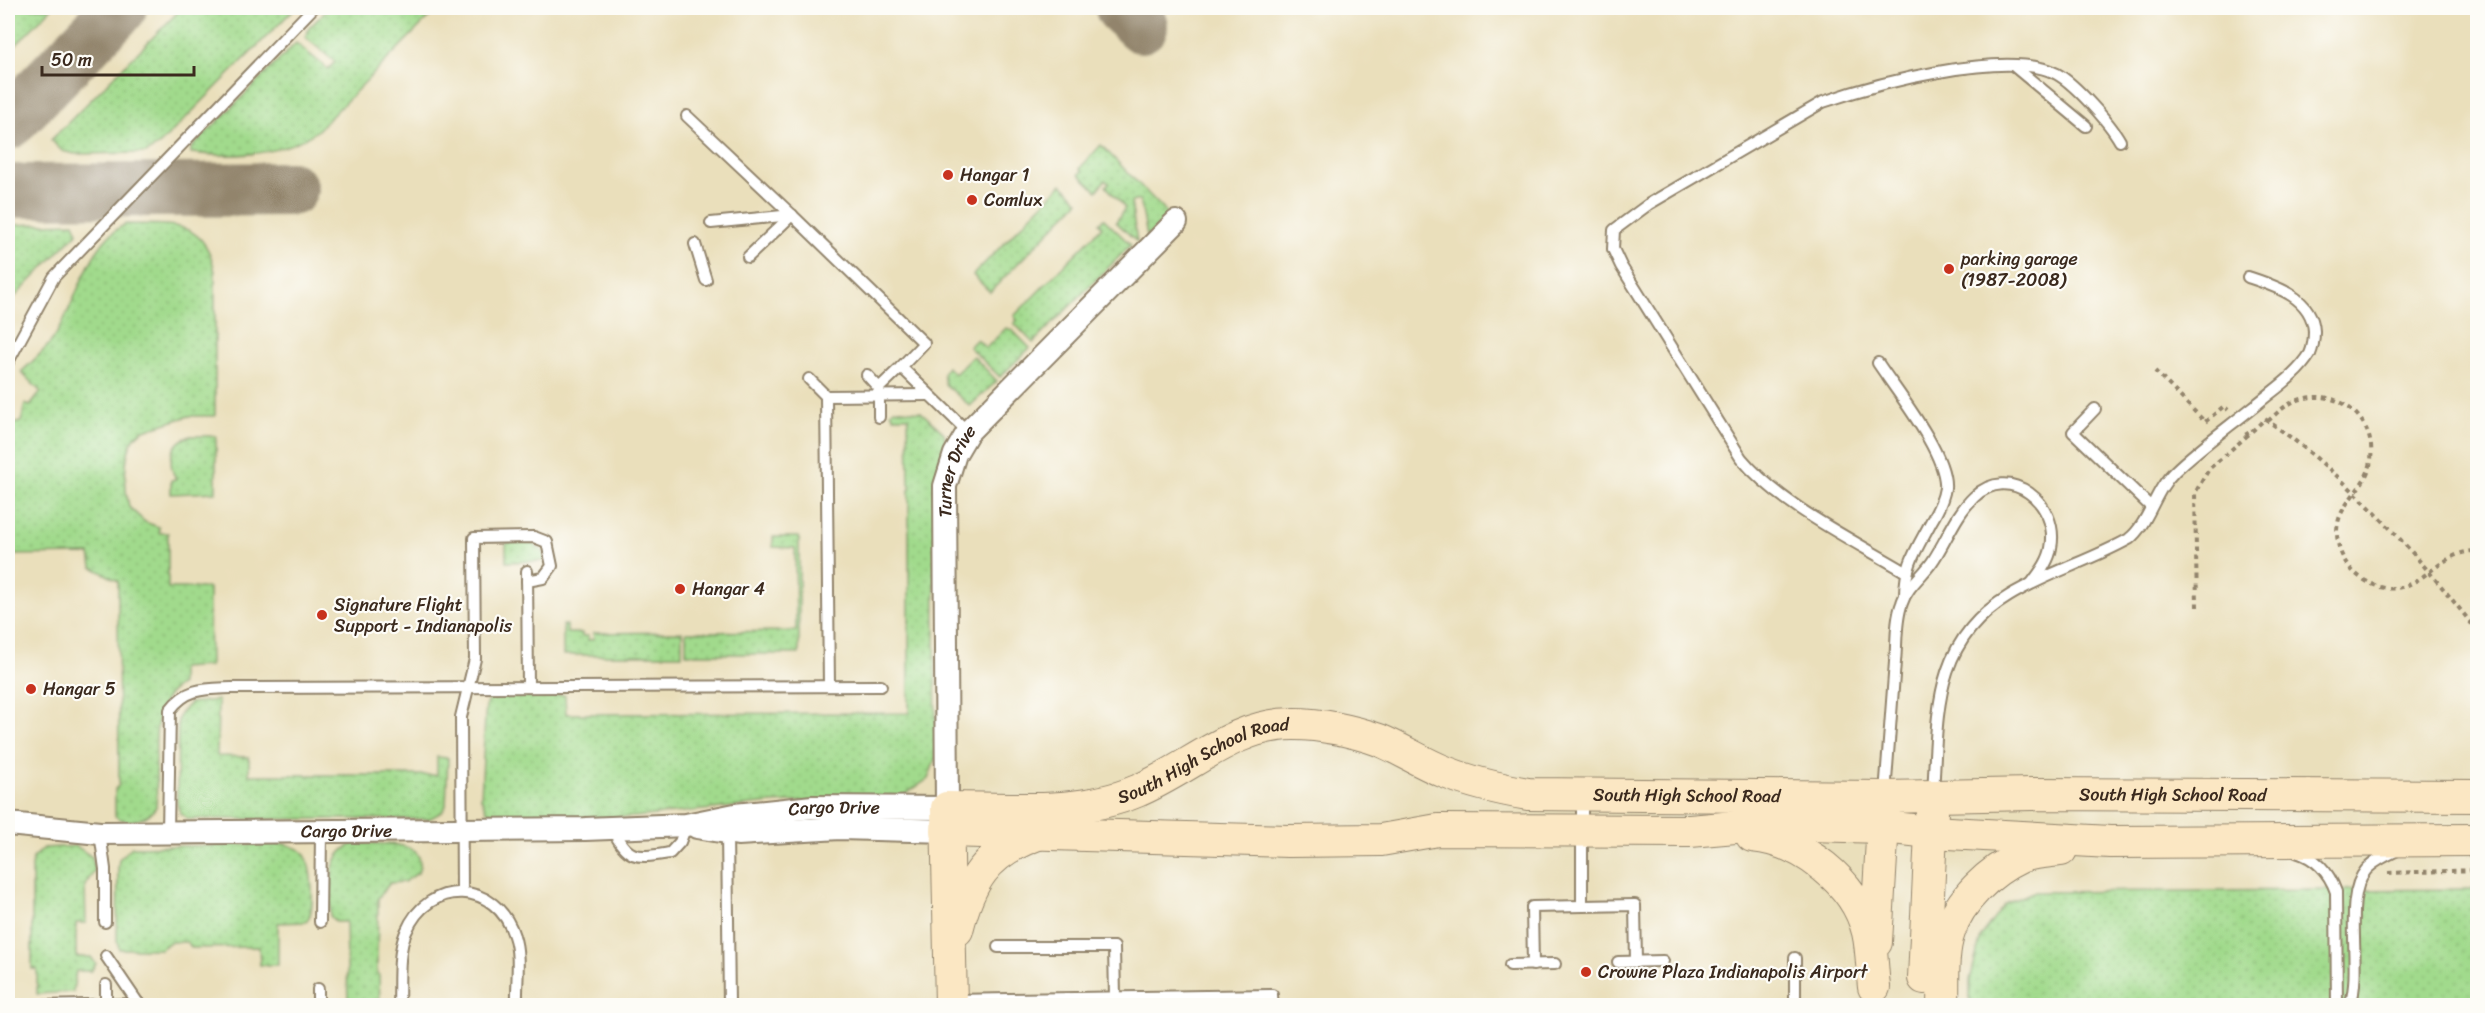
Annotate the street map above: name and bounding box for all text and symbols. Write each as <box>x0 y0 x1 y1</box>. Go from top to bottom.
scale bar <box>42 39 194 77</box>
text: 50 m <box>51 44 92 76</box>
place label: Hangar 1 <box>960 159 1030 191</box>
marker: Hangar 1 <box>941 168 955 182</box>
place label: Comlux <box>984 184 1043 216</box>
marker: Comlux <box>965 193 979 207</box>
place label: parking garage (1987-2008) <box>1960 243 2078 296</box>
marker: parking garage (1987-2008) <box>1942 262 1956 276</box>
street label: Turner Drive <box>929 416 984 518</box>
place label: Hangar 4 <box>692 573 765 605</box>
marker: Hangar 4 <box>673 582 687 596</box>
place label: Signature Flight Support - Indianapolis <box>334 589 513 642</box>
marker: Signature Flight Support - Indianapolis <box>315 608 329 622</box>
place label: Hangar 5 <box>43 673 116 705</box>
marker: Hangar 5 <box>24 682 38 696</box>
street label: South High School Road <box>1113 708 1292 813</box>
street label: South High School Road <box>2079 778 2268 811</box>
street label: South High School Road <box>1593 779 1782 812</box>
street label: Cargo Drive <box>787 791 880 825</box>
street label: Cargo Drive <box>301 815 392 847</box>
place label: Crowne Plaza Indianapolis Airport <box>1598 956 1868 988</box>
marker: Crowne Plaza Indianapolis Airport <box>1579 965 1593 979</box>

